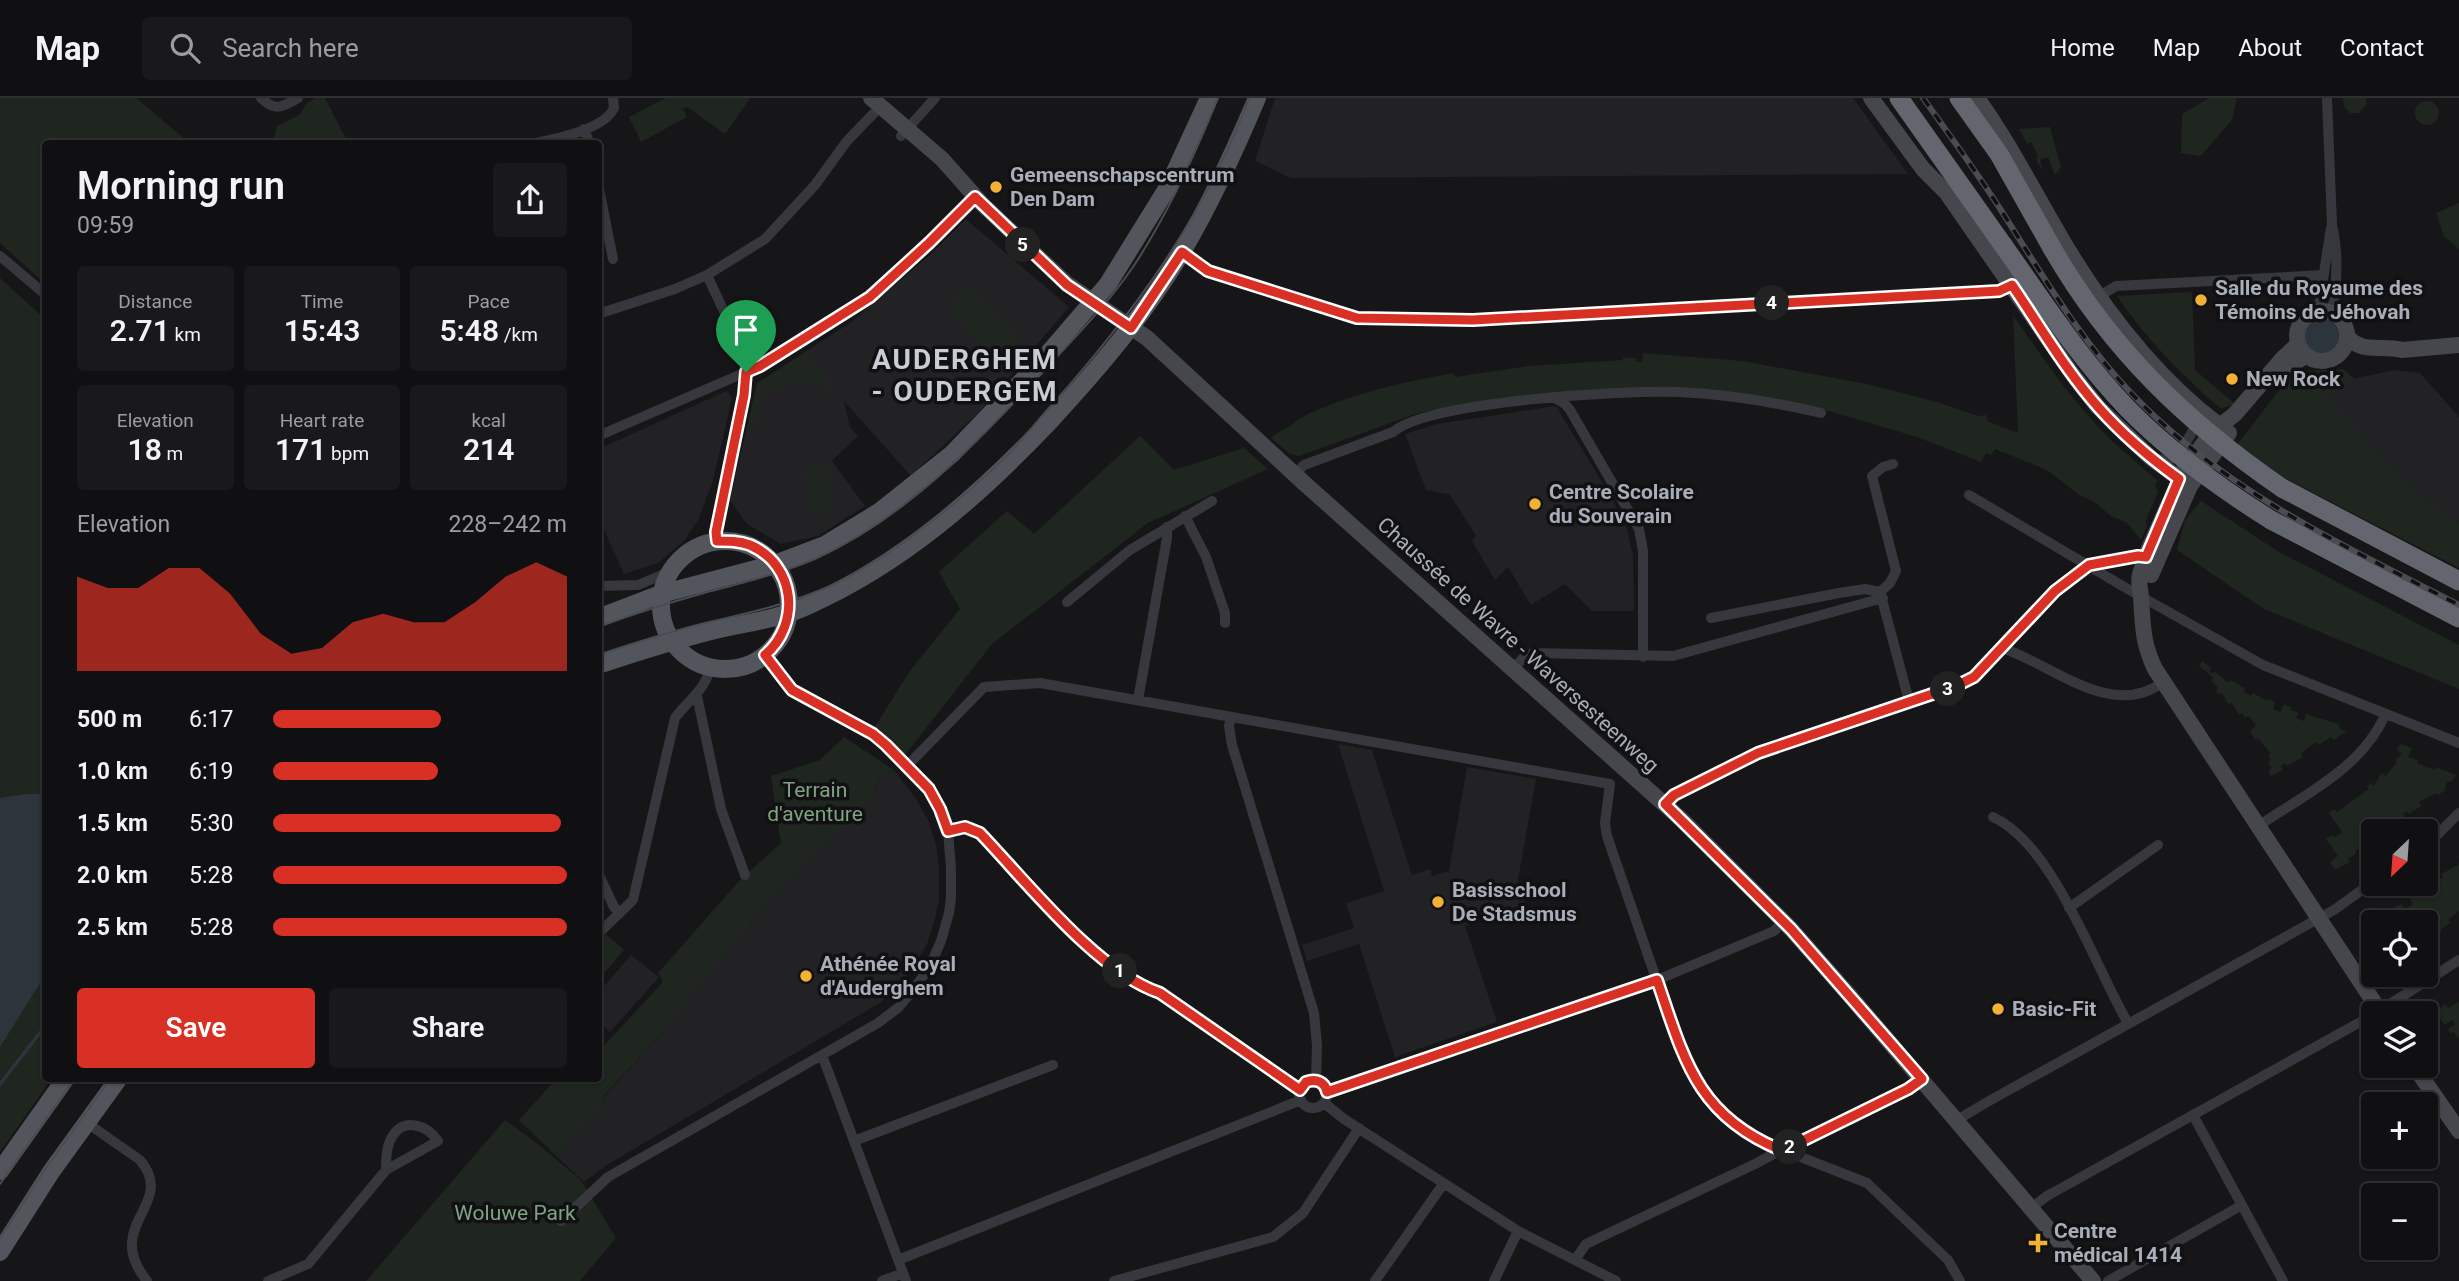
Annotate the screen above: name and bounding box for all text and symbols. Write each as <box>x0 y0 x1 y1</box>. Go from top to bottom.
search box <box>142 17 632 80</box>
text: Map <box>35 29 100 68</box>
icon: search <box>166 29 204 67</box>
text: Search here <box>222 33 359 63</box>
text: Home <box>2050 34 2115 62</box>
text: Map <box>2153 34 2200 62</box>
text: About <box>2238 34 2302 62</box>
text: Contact <box>2340 34 2424 62</box>
button: share <box>493 163 567 237</box>
place label: Gemeenschapscentrum Den Dam <box>1010 163 1234 211</box>
text: Morning run <box>77 164 285 208</box>
marker: Gemeenschapscentrum Den Dam <box>988 179 1004 195</box>
text: 09:59 <box>77 212 134 239</box>
pin: 5 <box>1006 228 1040 262</box>
text: 5 <box>1017 233 1028 256</box>
place label: Salle du Royaume des Témoins de Jéhovah <box>2215 276 2423 324</box>
pin: 4 <box>1754 286 1790 320</box>
text: Distance <box>118 290 192 313</box>
text: Time <box>301 290 343 313</box>
text: Pace <box>468 290 510 313</box>
text: 4 <box>1766 291 1777 314</box>
marker: Salle du Royaume des Témoins de Jéhovah <box>2193 292 2209 308</box>
pin <box>716 300 776 372</box>
icon: arrive <box>727 311 765 349</box>
text: 2.71 <box>110 313 170 348</box>
text: 15:43 <box>284 313 360 348</box>
text: 5:48 <box>439 313 499 348</box>
text: km <box>170 323 201 346</box>
text: /km <box>499 323 538 346</box>
district label: AUDERGHEM - OUDERGEM <box>872 343 1059 408</box>
place label: New Rock <box>2246 367 2341 391</box>
marker: New Rock <box>2224 371 2240 387</box>
text: Elevation <box>117 409 194 432</box>
text: Heart rate <box>280 409 364 432</box>
text: kcal <box>471 409 506 432</box>
text: 18 <box>128 432 162 467</box>
text: 171 <box>275 432 326 467</box>
text: 214 <box>463 432 514 467</box>
text: m <box>162 442 183 465</box>
text: bpm <box>326 442 369 465</box>
place label: Centre Scolaire du Souverain <box>1549 480 1694 528</box>
marker: Centre Scolaire du Souverain <box>1527 496 1543 512</box>
text: Elevation <box>77 511 170 538</box>
text: 228–242 m <box>448 511 567 538</box>
street label: Chaussée de Wavre - Waversesteenweg <box>1373 512 1663 778</box>
pin: 3 <box>1930 672 1966 706</box>
text: 3 <box>1942 677 1953 700</box>
text: 500 m <box>77 706 142 733</box>
text: 6:17 <box>189 706 233 733</box>
text: 1.0 km <box>77 758 148 785</box>
text: 6:19 <box>189 758 233 785</box>
park label: Terrain d'aventure <box>767 778 863 826</box>
text: 1.5 km <box>77 810 148 837</box>
text: 5:30 <box>189 810 233 837</box>
north arrow <box>2361 819 2438 896</box>
map controls <box>2361 819 2438 1260</box>
text: 2.0 km <box>77 862 148 889</box>
text: 5:28 <box>189 862 233 889</box>
place label: Basisschool De Stadsmus <box>1452 878 1577 926</box>
marker: Basisschool De Stadsmus <box>1430 894 1446 910</box>
button: locate <box>2361 910 2438 987</box>
text: 2.5 km <box>77 914 148 941</box>
text: 5:28 <box>189 914 233 941</box>
place label: Athénée Royal d'Auderghem <box>820 952 956 1000</box>
pin: 1 <box>1102 954 1138 988</box>
text: 1 <box>1114 959 1125 982</box>
marker: Athénée Royal d'Auderghem <box>798 968 814 984</box>
button: Save <box>77 988 315 1068</box>
button: Share <box>329 988 567 1068</box>
place label: Basic-Fit <box>2012 997 2096 1021</box>
marker: Basic-Fit <box>1990 1001 2006 1017</box>
button: layers <box>2361 1001 2438 1078</box>
button: + <box>2361 1092 2438 1169</box>
pin: 2 <box>1772 1130 1808 1164</box>
text: 2 <box>1784 1135 1795 1158</box>
button: − <box>2361 1183 2438 1260</box>
park label: Woluwe Park <box>454 1201 576 1225</box>
place label: Centre médical 1414 <box>2054 1219 2182 1267</box>
marker: Centre médical 1414 <box>2028 1233 2048 1253</box>

